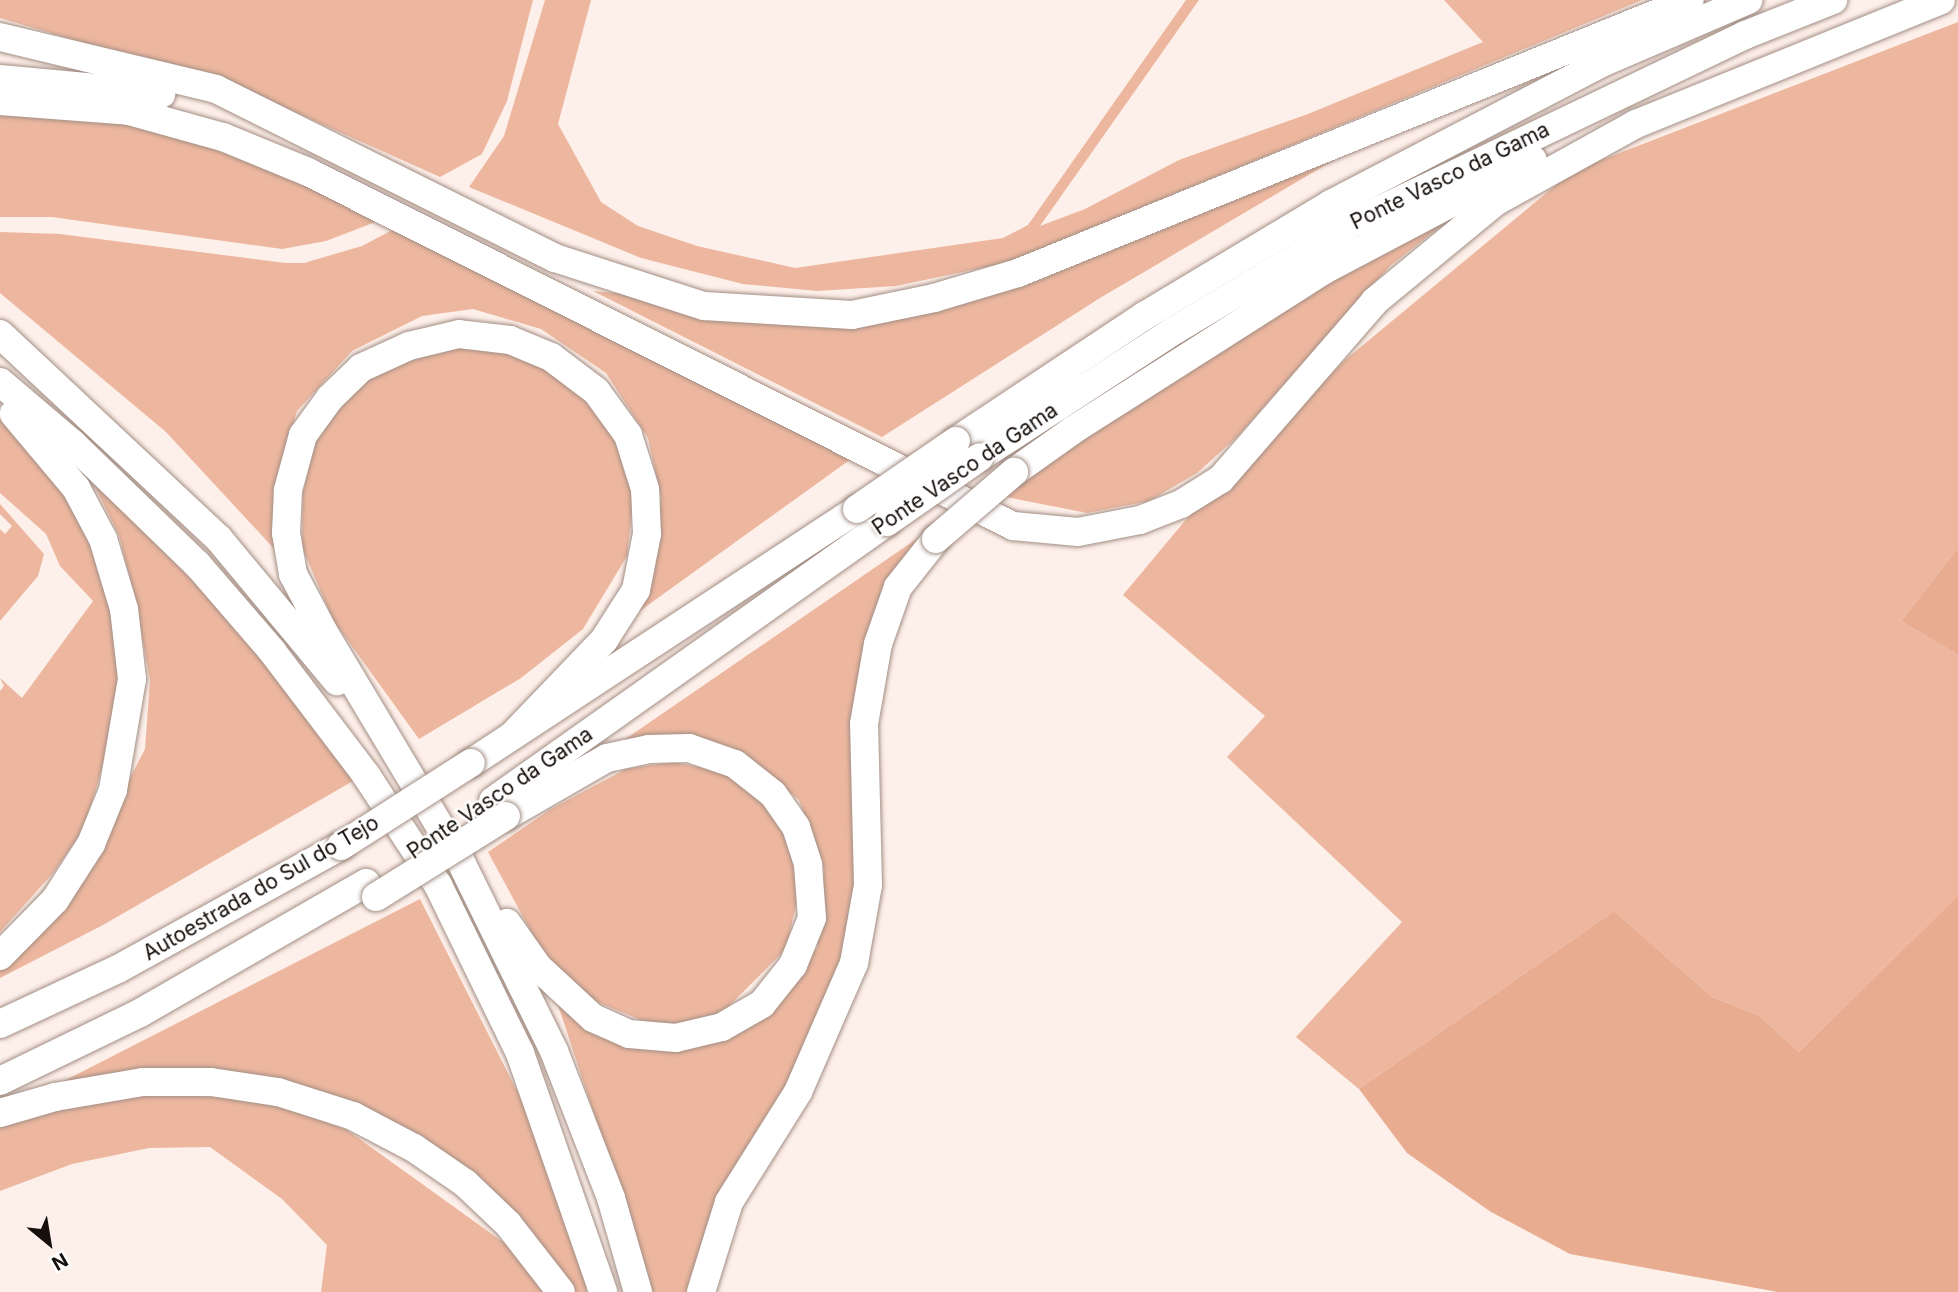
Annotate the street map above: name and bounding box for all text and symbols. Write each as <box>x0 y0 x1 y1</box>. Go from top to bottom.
street label: Ponte Vasco da Gama <box>1346 117 1554 235</box>
street label: Ponte Vasco da Gama <box>868 398 1062 540</box>
street label: Ponte Vasco da Gama <box>403 722 597 864</box>
street label: Autoestrada do Sul do Tejo <box>139 810 383 966</box>
north arrow <box>14 1208 84 1278</box>
text: N <box>48 1248 72 1275</box>

